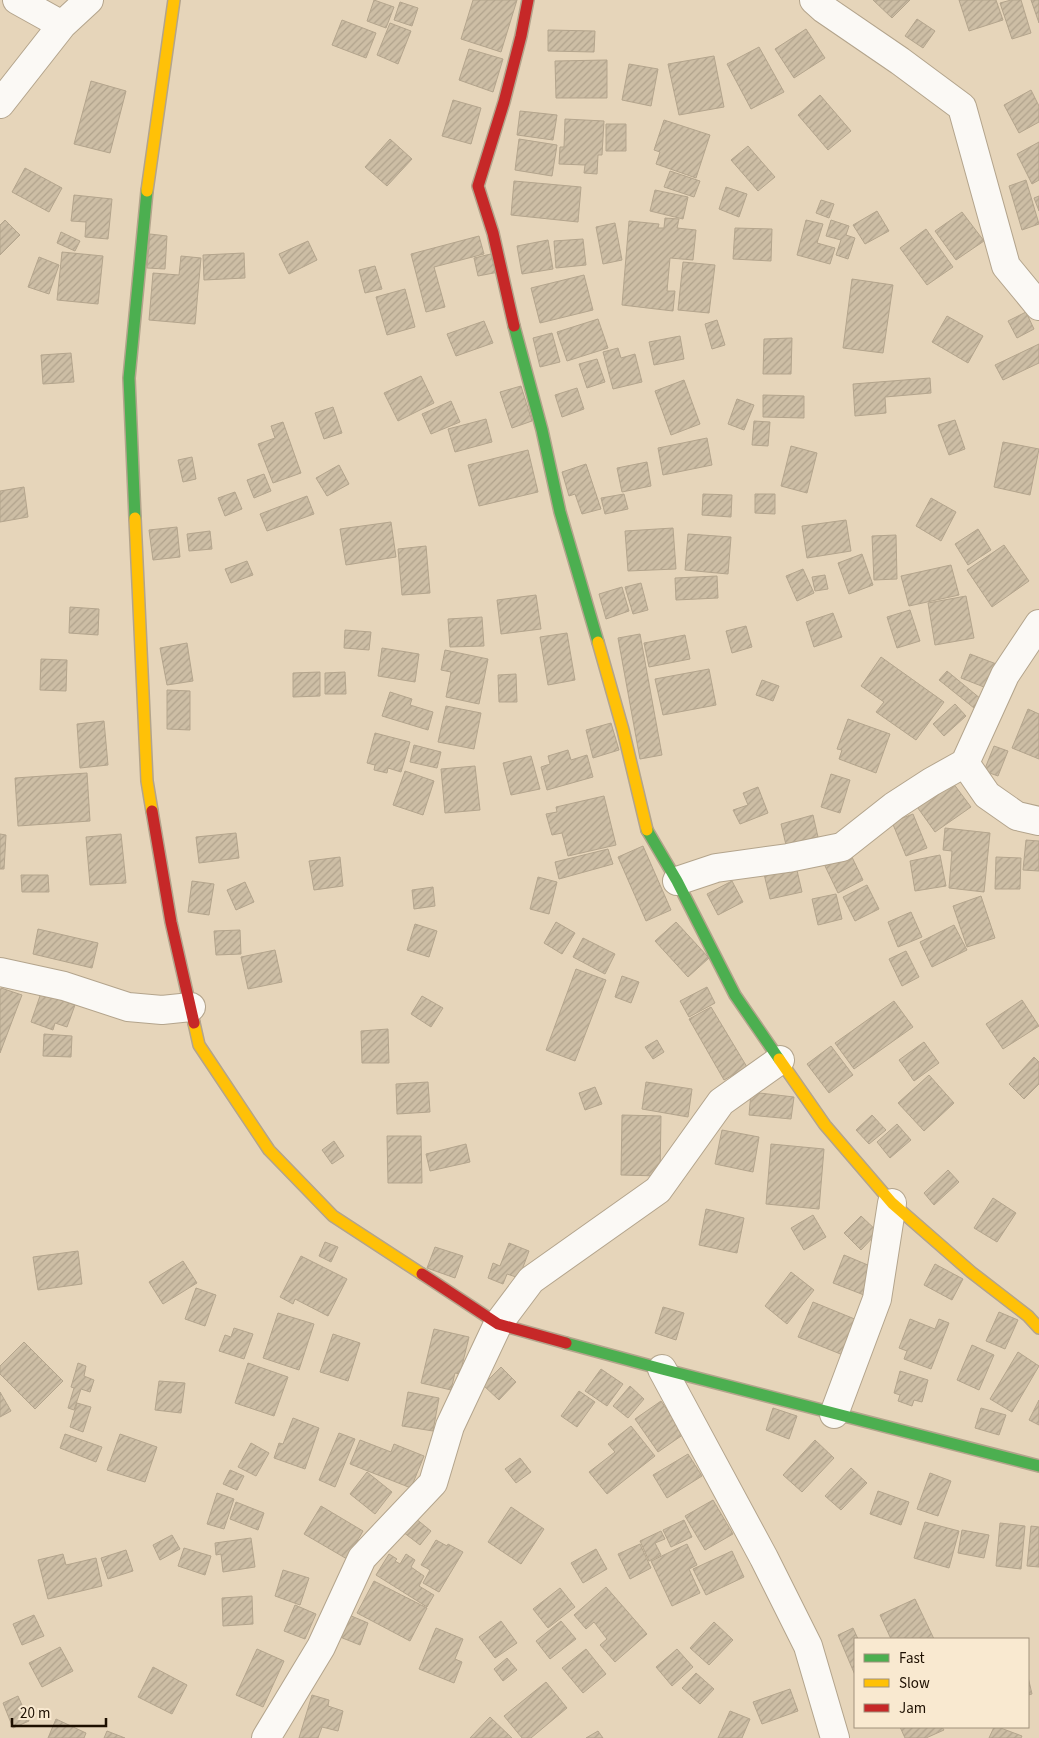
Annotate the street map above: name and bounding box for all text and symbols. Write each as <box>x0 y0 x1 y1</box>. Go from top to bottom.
legend <box>854 1638 1029 1728</box>
text: Fast <box>899 1648 925 1669</box>
text: Slow <box>899 1673 930 1694</box>
scale bar <box>12 1696 106 1728</box>
text: Jam <box>899 1698 926 1719</box>
text: 20 m <box>20 1703 50 1724</box>

